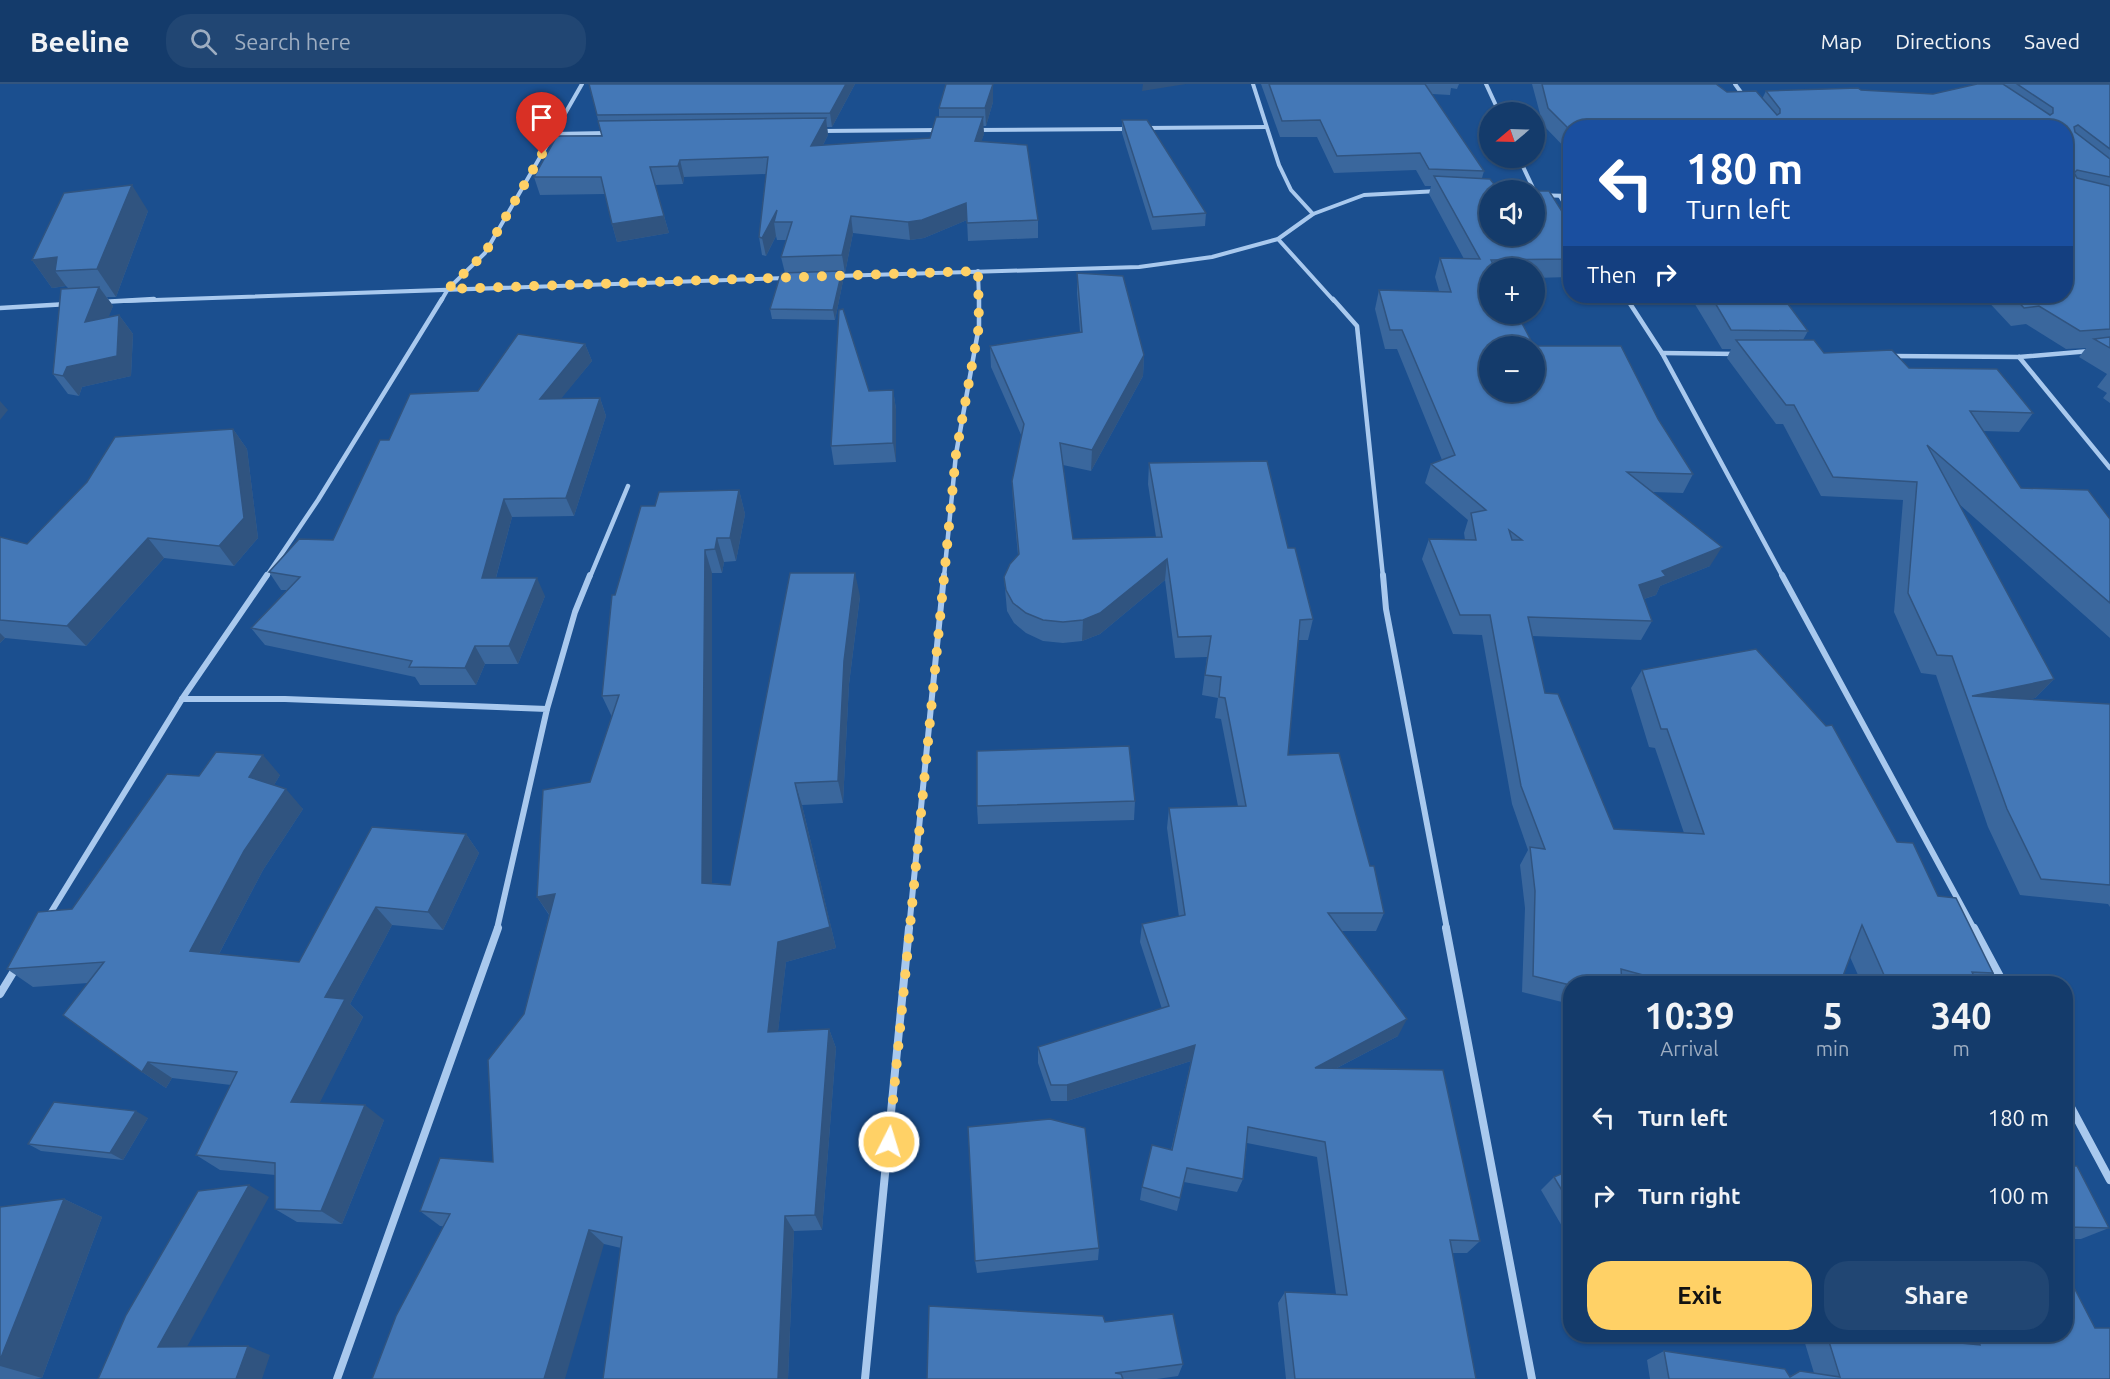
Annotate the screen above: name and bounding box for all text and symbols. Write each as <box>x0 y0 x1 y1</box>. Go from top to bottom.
search box <box>166 14 586 68</box>
icon: search <box>187 25 220 58</box>
text: Beeline <box>30 26 130 57</box>
text: Search here <box>235 29 351 54</box>
text: Map <box>1821 29 1862 53</box>
text: Directions <box>1895 29 1991 53</box>
text: Saved <box>2024 29 2080 53</box>
pin <box>516 92 567 154</box>
icon: arrive <box>525 101 558 134</box>
north arrow <box>1479 102 1545 168</box>
map controls <box>1479 102 1545 402</box>
icon: left <box>1587 144 1665 222</box>
text: 180 m <box>1686 145 1803 192</box>
button: sound <box>1479 180 1545 246</box>
text: Turn left <box>1686 194 1790 224</box>
button: + <box>1479 258 1545 324</box>
icon: right <box>1649 258 1682 291</box>
text: Then <box>1587 262 1637 287</box>
button: − <box>1479 336 1545 402</box>
text: 10:39 <box>1644 995 1734 1036</box>
text: 5 <box>1822 995 1843 1036</box>
text: 340 <box>1931 995 1992 1036</box>
text: Arrival <box>1660 1037 1719 1060</box>
text: min <box>1816 1037 1849 1060</box>
text: m <box>1953 1037 1970 1060</box>
icon: left <box>1587 1101 1620 1134</box>
text: Turn left <box>1638 1105 1728 1130</box>
text: 180 m <box>1988 1105 2049 1130</box>
position arrow <box>857 1110 921 1174</box>
icon: right <box>1587 1179 1620 1212</box>
text: Turn right <box>1638 1183 1740 1208</box>
text: 100 m <box>1988 1183 2049 1208</box>
button: Exit <box>1587 1261 1812 1330</box>
button: Share <box>1824 1261 2049 1330</box>

